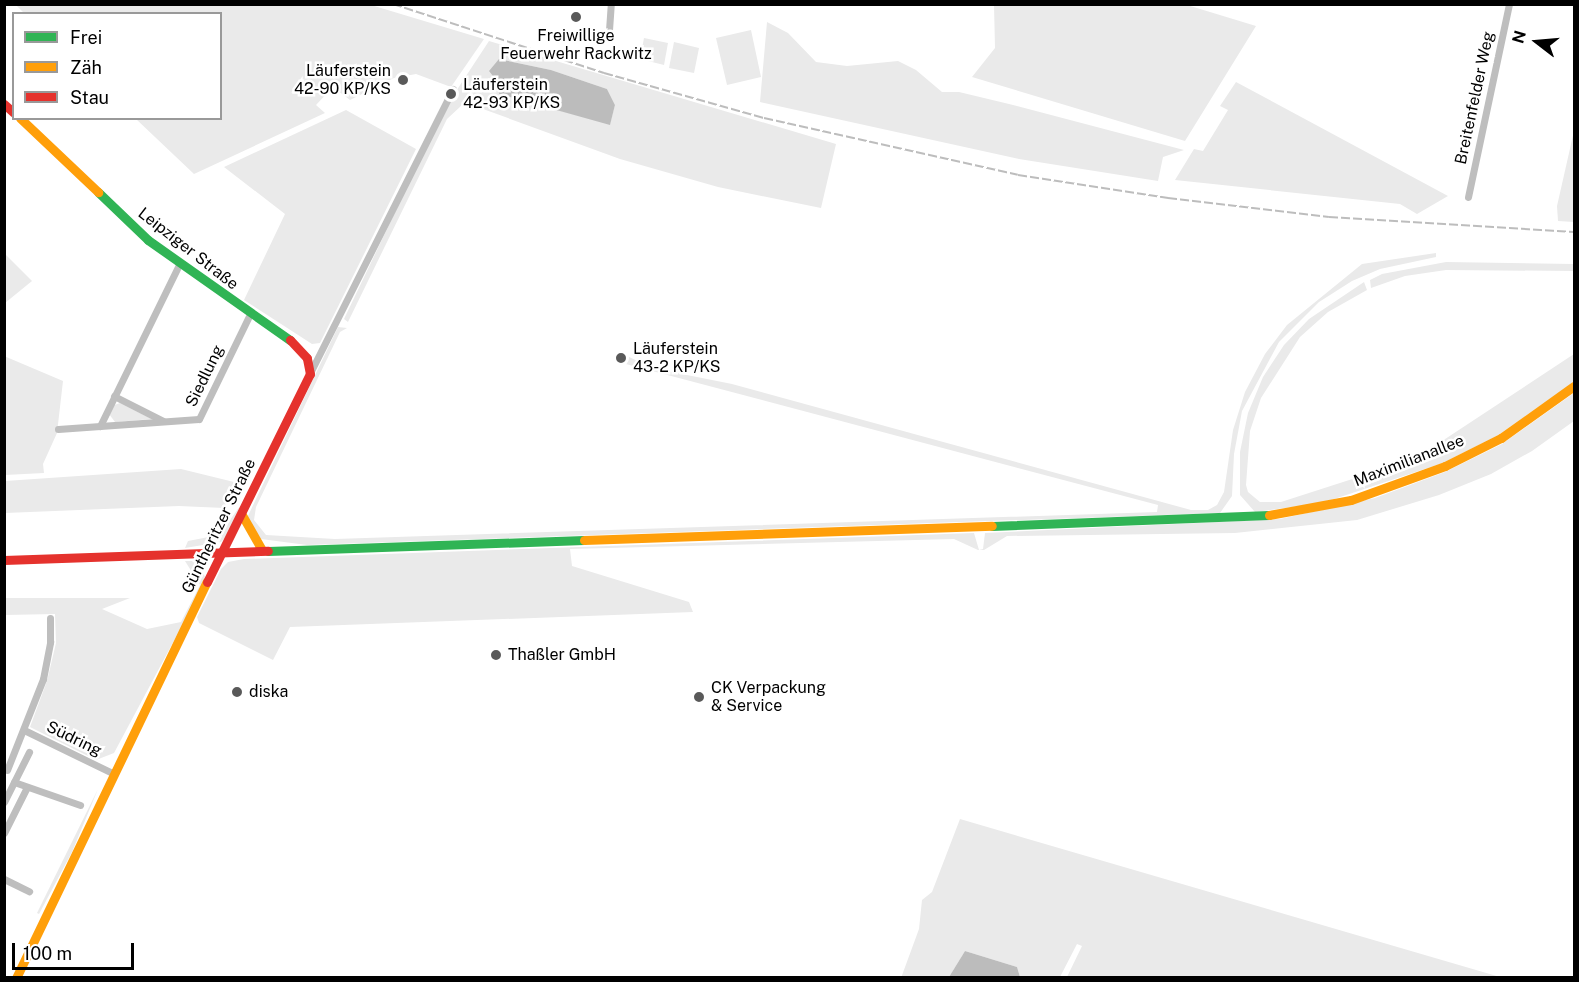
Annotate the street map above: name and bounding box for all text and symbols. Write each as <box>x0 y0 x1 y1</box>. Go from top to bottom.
marker: Freiwillige Feuerwehr Rackwitz <box>569 10 583 24</box>
legend <box>12 12 222 120</box>
north arrow <box>1507 12 1567 72</box>
place label: Freiwillige Feuerwehr Rackwitz <box>500 26 652 64</box>
text: Frei <box>70 27 102 48</box>
text: N <box>1508 28 1530 46</box>
street label: Breitenfelder Weg <box>1451 30 1499 166</box>
text: Zäh <box>70 57 102 78</box>
place label: Läuferstein 42-90 KP/KS <box>294 61 391 99</box>
marker: Läuferstein 42-90 KP/KS <box>396 73 410 87</box>
place label: Läuferstein 42-93 KP/KS <box>463 75 560 113</box>
text: Stau <box>70 87 109 108</box>
marker: Läuferstein 42-93 KP/KS <box>444 87 458 101</box>
street label: Leipziger Straße <box>134 204 242 294</box>
place label: Läuferstein 43-2 KP/KS <box>633 339 720 377</box>
street label: Siedlung <box>182 342 228 410</box>
marker: Läuferstein 43-2 KP/KS <box>614 351 628 365</box>
street label: Maximilianallee <box>1351 431 1467 491</box>
street label: Güntheritzer Straße <box>178 455 260 597</box>
place label: Thaßler GmbH <box>508 645 616 665</box>
marker: Thaßler GmbH <box>489 648 503 662</box>
place label: CK Verpackung & Service <box>711 678 826 716</box>
place label: diska <box>249 682 288 702</box>
marker: diska <box>230 685 244 699</box>
marker: CK Verpackung & Service <box>692 690 706 704</box>
street label: Südring <box>43 717 105 761</box>
scale bar <box>15 931 136 969</box>
text: 100 m <box>23 943 72 964</box>

